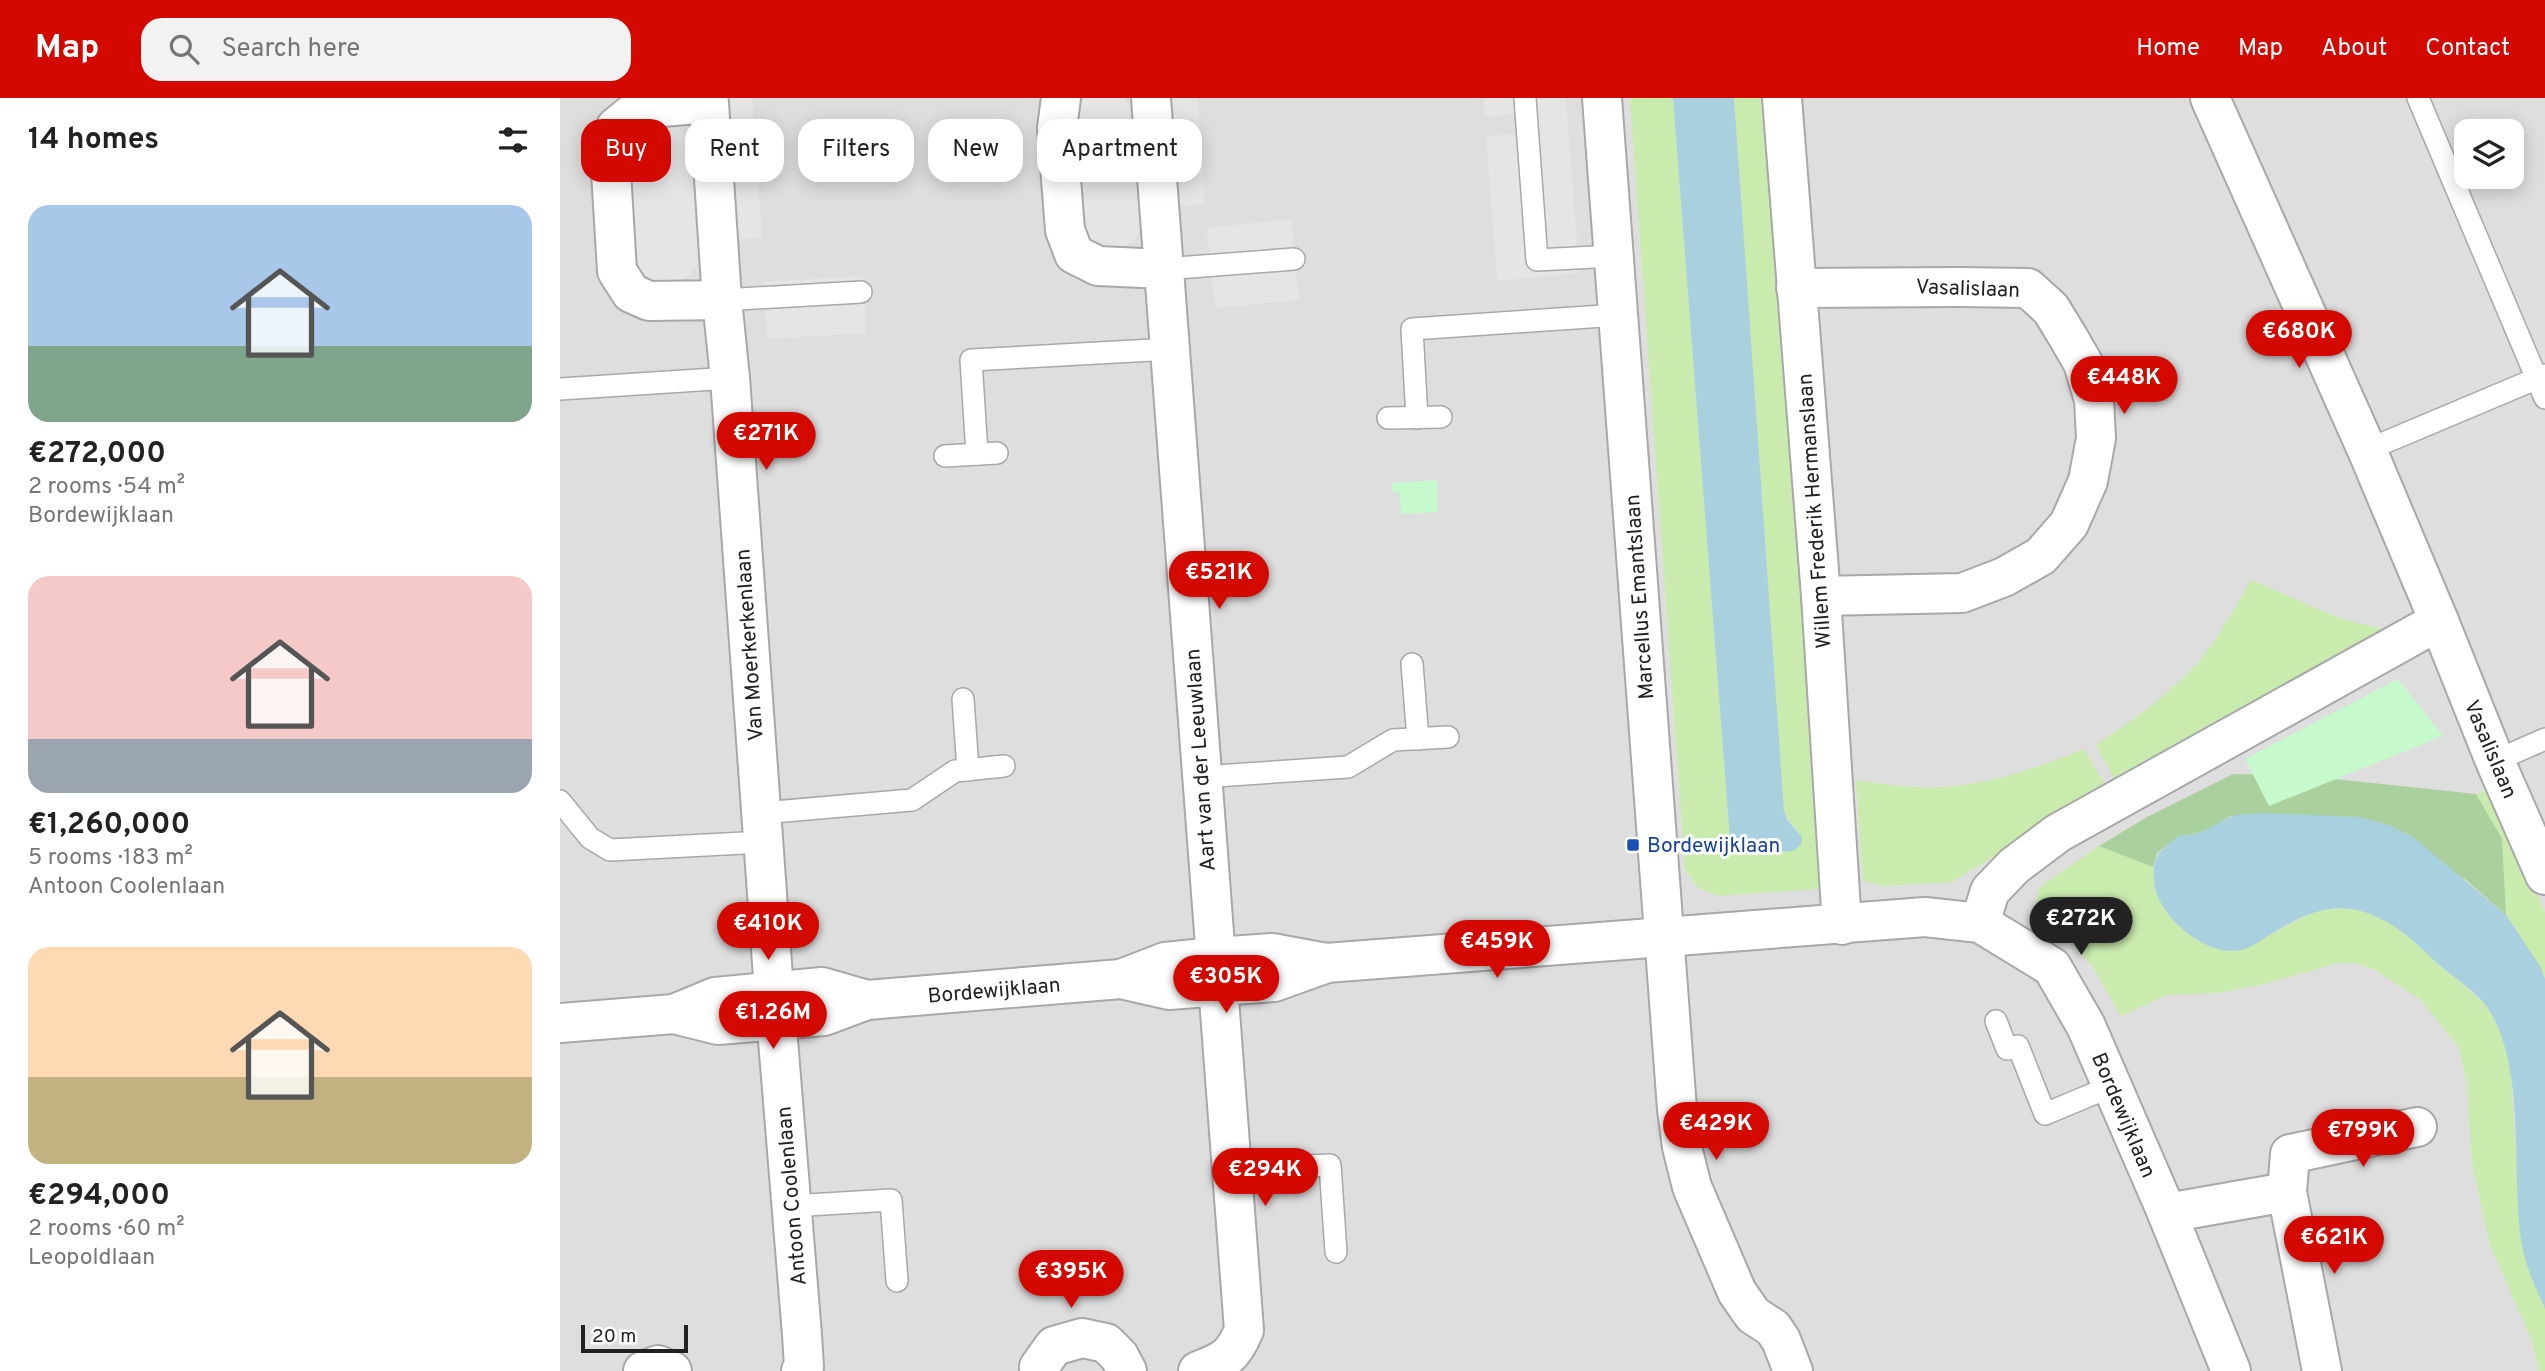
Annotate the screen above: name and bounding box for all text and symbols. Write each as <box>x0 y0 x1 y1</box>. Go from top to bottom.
search box <box>141 18 631 81</box>
text: Map <box>35 28 99 70</box>
icon: search <box>165 30 203 68</box>
text: Search here <box>221 33 360 66</box>
text: Home <box>2136 34 2200 64</box>
text: Map <box>2238 34 2283 64</box>
text: About <box>2321 34 2387 64</box>
text: Contact <box>2425 34 2510 64</box>
chip: Buy <box>581 119 671 182</box>
chip: Rent <box>685 119 784 182</box>
chip: Filters <box>798 119 914 182</box>
chip: New <box>928 119 1023 182</box>
chip: Apartment <box>1037 119 1202 182</box>
map controls <box>2454 119 2524 189</box>
button: layers <box>2454 119 2524 189</box>
icon: filters <box>494 121 532 159</box>
text: 14 homes <box>28 122 159 159</box>
icon: home <box>217 250 343 376</box>
street label: Vasalislaan <box>1915 274 2021 305</box>
pin: €680K <box>2250 310 2348 370</box>
text: €680K <box>2262 318 2336 347</box>
pin: €448K <box>2075 356 2173 416</box>
text: €448K <box>2087 364 2161 393</box>
street label: Willem Frederik Hermanslaan <box>1792 373 1839 649</box>
pin: €271K <box>717 412 815 472</box>
text: €271K <box>733 420 799 449</box>
text: €272,000 <box>28 436 166 473</box>
text: 2 rooms · 54 m² <box>28 473 185 502</box>
street label: Marcellus Emantslaan <box>1620 494 1661 700</box>
text: Bordewijklaan <box>28 502 174 531</box>
street label: Van Moerkerkenlaan <box>730 548 771 742</box>
pin: €521K <box>1170 552 1268 611</box>
text: €521K <box>1185 559 1253 588</box>
icon: home <box>217 621 343 747</box>
street label: Aart van der Leeuwlaan <box>1180 648 1223 872</box>
street label: Vasalislaan <box>2457 696 2522 803</box>
text: €1,260,000 <box>28 807 190 844</box>
place label: Bordewijklaan <box>1647 833 1780 860</box>
marker: Bordewijklaan <box>1625 837 1641 853</box>
text: 5 rooms · 183 m² <box>28 844 193 873</box>
text: Antoon Coolenlaan <box>28 873 225 902</box>
pin: €272K <box>2032 898 2130 957</box>
pin: €410K <box>719 902 817 962</box>
text: €272K <box>2046 905 2116 934</box>
text: €410K <box>733 910 803 939</box>
pin: €459K <box>1448 920 1546 980</box>
text: €459K <box>1460 928 1534 957</box>
pin: €305K <box>1177 956 1275 1015</box>
text: €305K <box>1189 963 1263 992</box>
street label: Bordewijklaan <box>927 972 1062 1011</box>
icon: home <box>217 992 343 1118</box>
pin: €1.26M <box>716 992 830 1051</box>
text: €1.26M <box>735 999 811 1028</box>
street label: Bordewijklaan <box>2084 1049 2161 1182</box>
pin: €429K <box>1667 1102 1765 1162</box>
street label: Antoon Coolenlaan <box>771 1105 814 1287</box>
text: €429K <box>1679 1110 1753 1139</box>
pin: €799K <box>2314 1110 2412 1169</box>
text: €799K <box>2327 1117 2399 1146</box>
pin: €294K <box>1216 1148 1314 1208</box>
text: €294K <box>1228 1156 1302 1185</box>
text: €294,000 <box>28 1178 170 1215</box>
text: 2 rooms · 60 m² <box>28 1215 185 1244</box>
pin: €621K <box>2285 1216 2383 1276</box>
text: €621K <box>2300 1224 2368 1253</box>
text: Leopoldlaan <box>28 1244 155 1273</box>
pin: €395K <box>1022 1250 1120 1310</box>
text: €395K <box>1035 1258 1107 1287</box>
scale bar <box>581 1322 688 1354</box>
text: 20 m <box>592 1325 636 1349</box>

